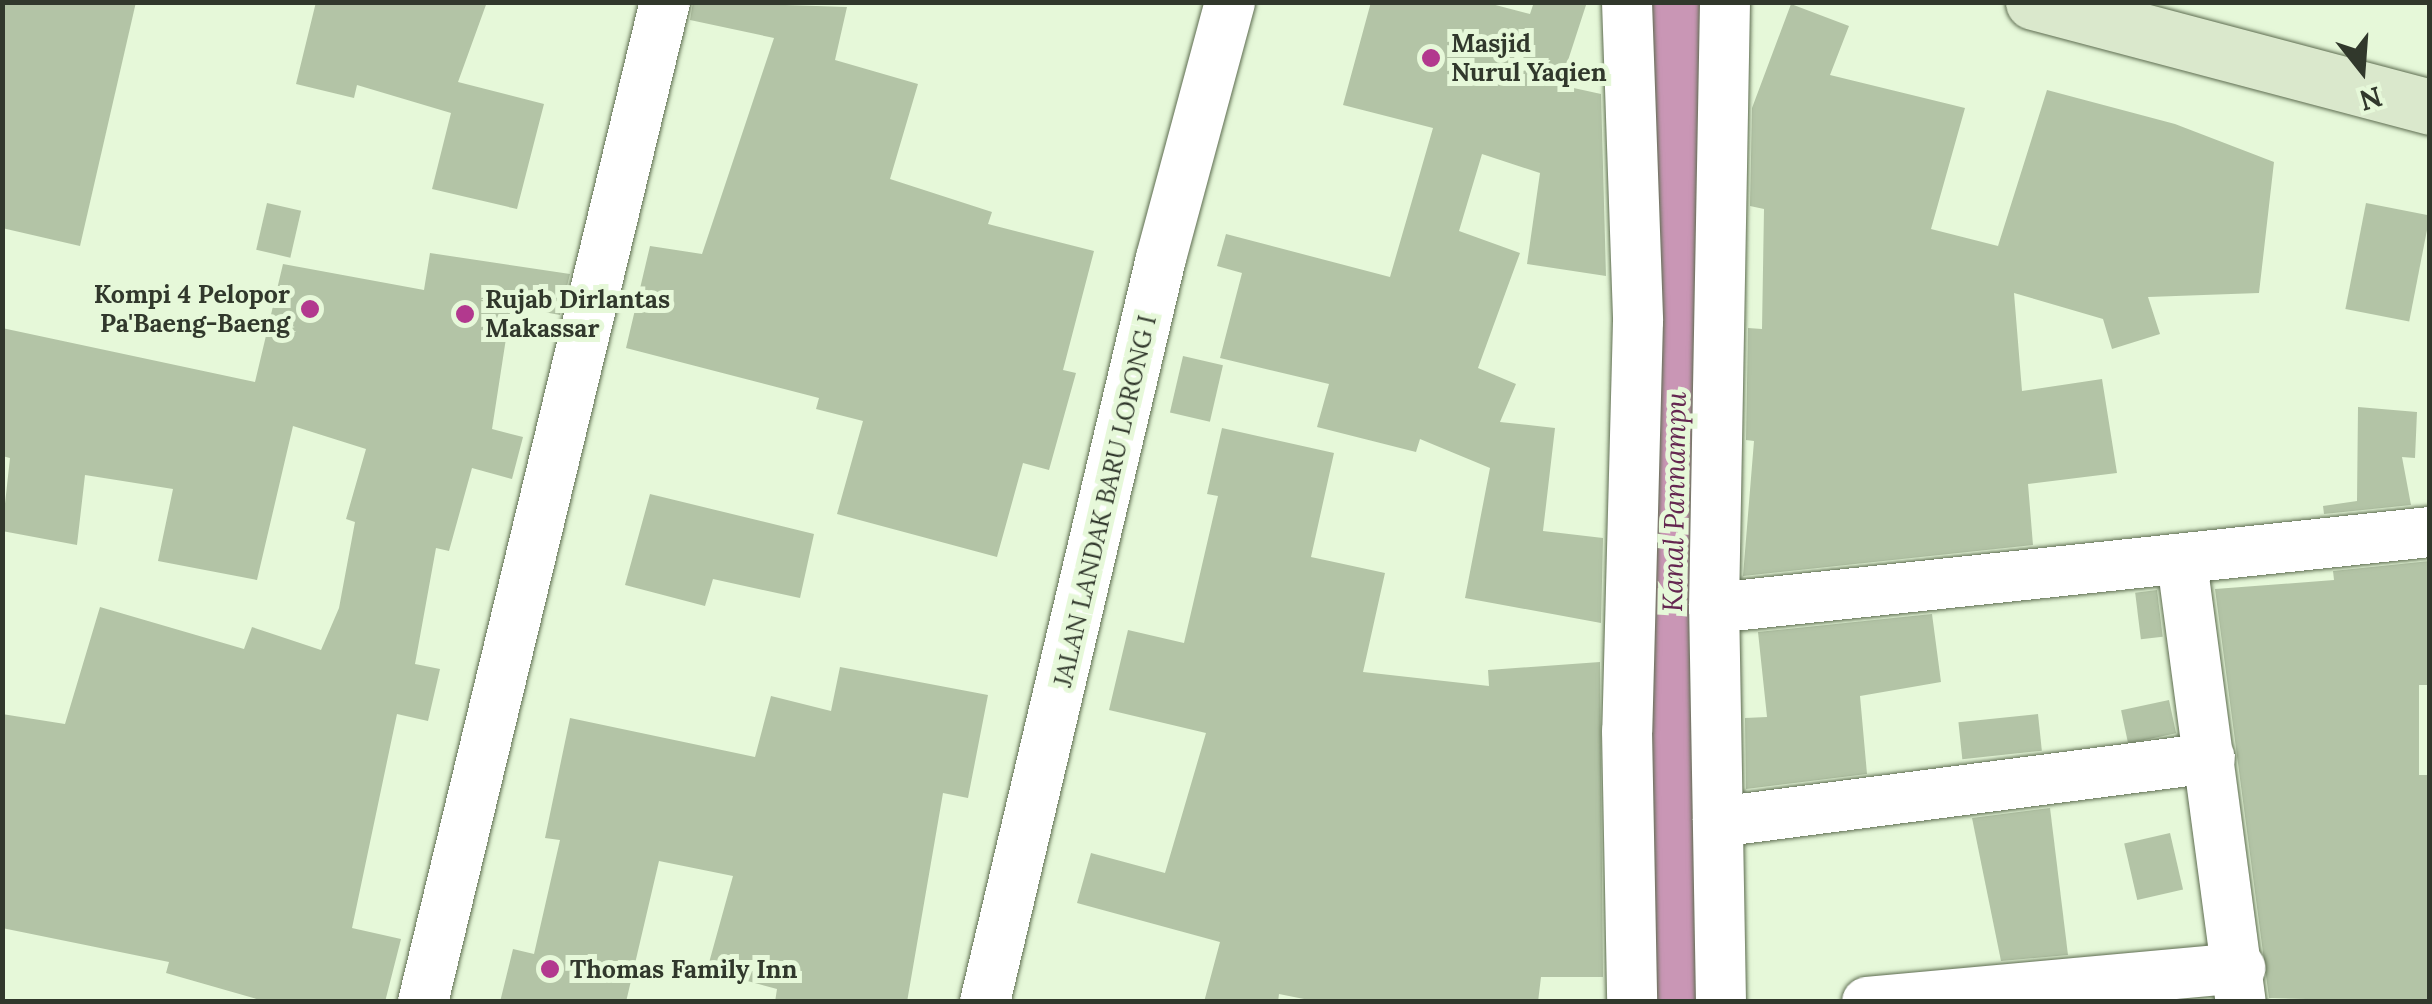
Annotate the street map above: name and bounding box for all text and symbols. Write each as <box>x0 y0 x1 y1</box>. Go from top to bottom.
north arrow <box>2312 20 2412 120</box>
place label: Masjid Nurul Yaqien <box>1451 29 1607 88</box>
marker: Masjid Nurul Yaqien <box>1420 47 1442 69</box>
text: N <box>2355 78 2386 119</box>
place label: Kompi 4 Pelopor Pa'Baeng-Baeng <box>94 280 290 339</box>
place label: Rujab Dirlantas Makassar <box>485 285 670 344</box>
marker: Kompi 4 Pelopor Pa'Baeng-Baeng <box>299 298 321 320</box>
marker: Rujab Dirlantas Makassar <box>454 303 476 325</box>
street label: JALAN LANDAK BARU LORONG I <box>1048 312 1162 690</box>
water label: Kanal Pannampu <box>1655 392 1693 612</box>
place label: Thomas Family Inn <box>570 954 797 984</box>
marker: Thomas Family Inn <box>539 958 561 980</box>

